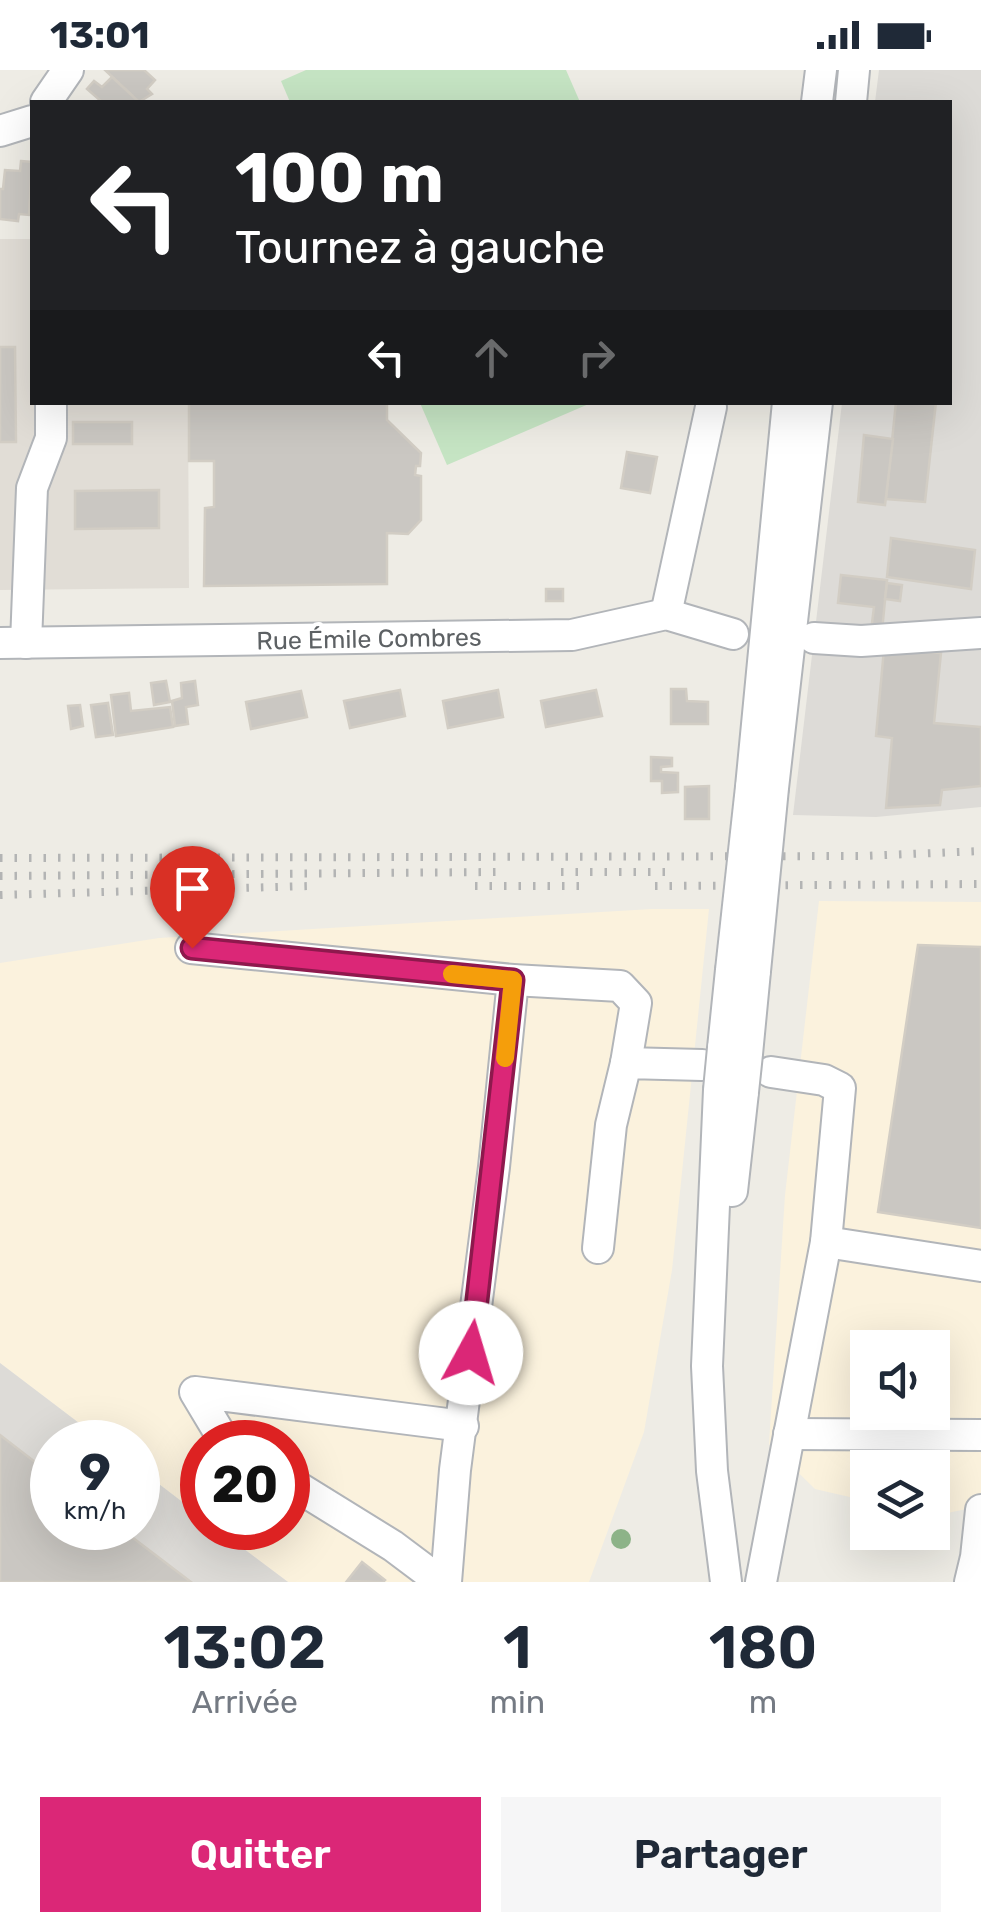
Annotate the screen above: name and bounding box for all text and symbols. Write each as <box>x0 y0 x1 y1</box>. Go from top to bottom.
text: 13:01 <box>50 12 150 58</box>
text: 100 m <box>235 137 444 220</box>
icon: left <box>70 140 200 270</box>
text: Tournez à gauche <box>235 221 605 274</box>
icon: left <box>359 330 414 385</box>
icon: ahead <box>464 330 519 385</box>
icon: right <box>569 330 624 385</box>
street label: Rue Émile Combres <box>256 623 482 655</box>
pin <box>150 846 235 949</box>
icon: arrive <box>165 861 220 916</box>
position arrow <box>419 1301 523 1405</box>
map controls <box>850 1330 950 1550</box>
button: sound <box>850 1330 950 1430</box>
speed limit sign: 20 <box>180 1420 310 1550</box>
text: 9 <box>79 1443 111 1503</box>
button: layers <box>850 1450 950 1550</box>
text: km/h <box>64 1496 126 1525</box>
text: 13:02 <box>164 1612 326 1683</box>
text: 1 <box>503 1612 532 1683</box>
text: 180 <box>709 1612 817 1683</box>
text: Arrivée <box>192 1683 298 1721</box>
text: min <box>490 1683 545 1721</box>
text: m <box>749 1683 777 1721</box>
button: Quitter <box>40 1797 481 1912</box>
button: Partager <box>501 1797 941 1912</box>

